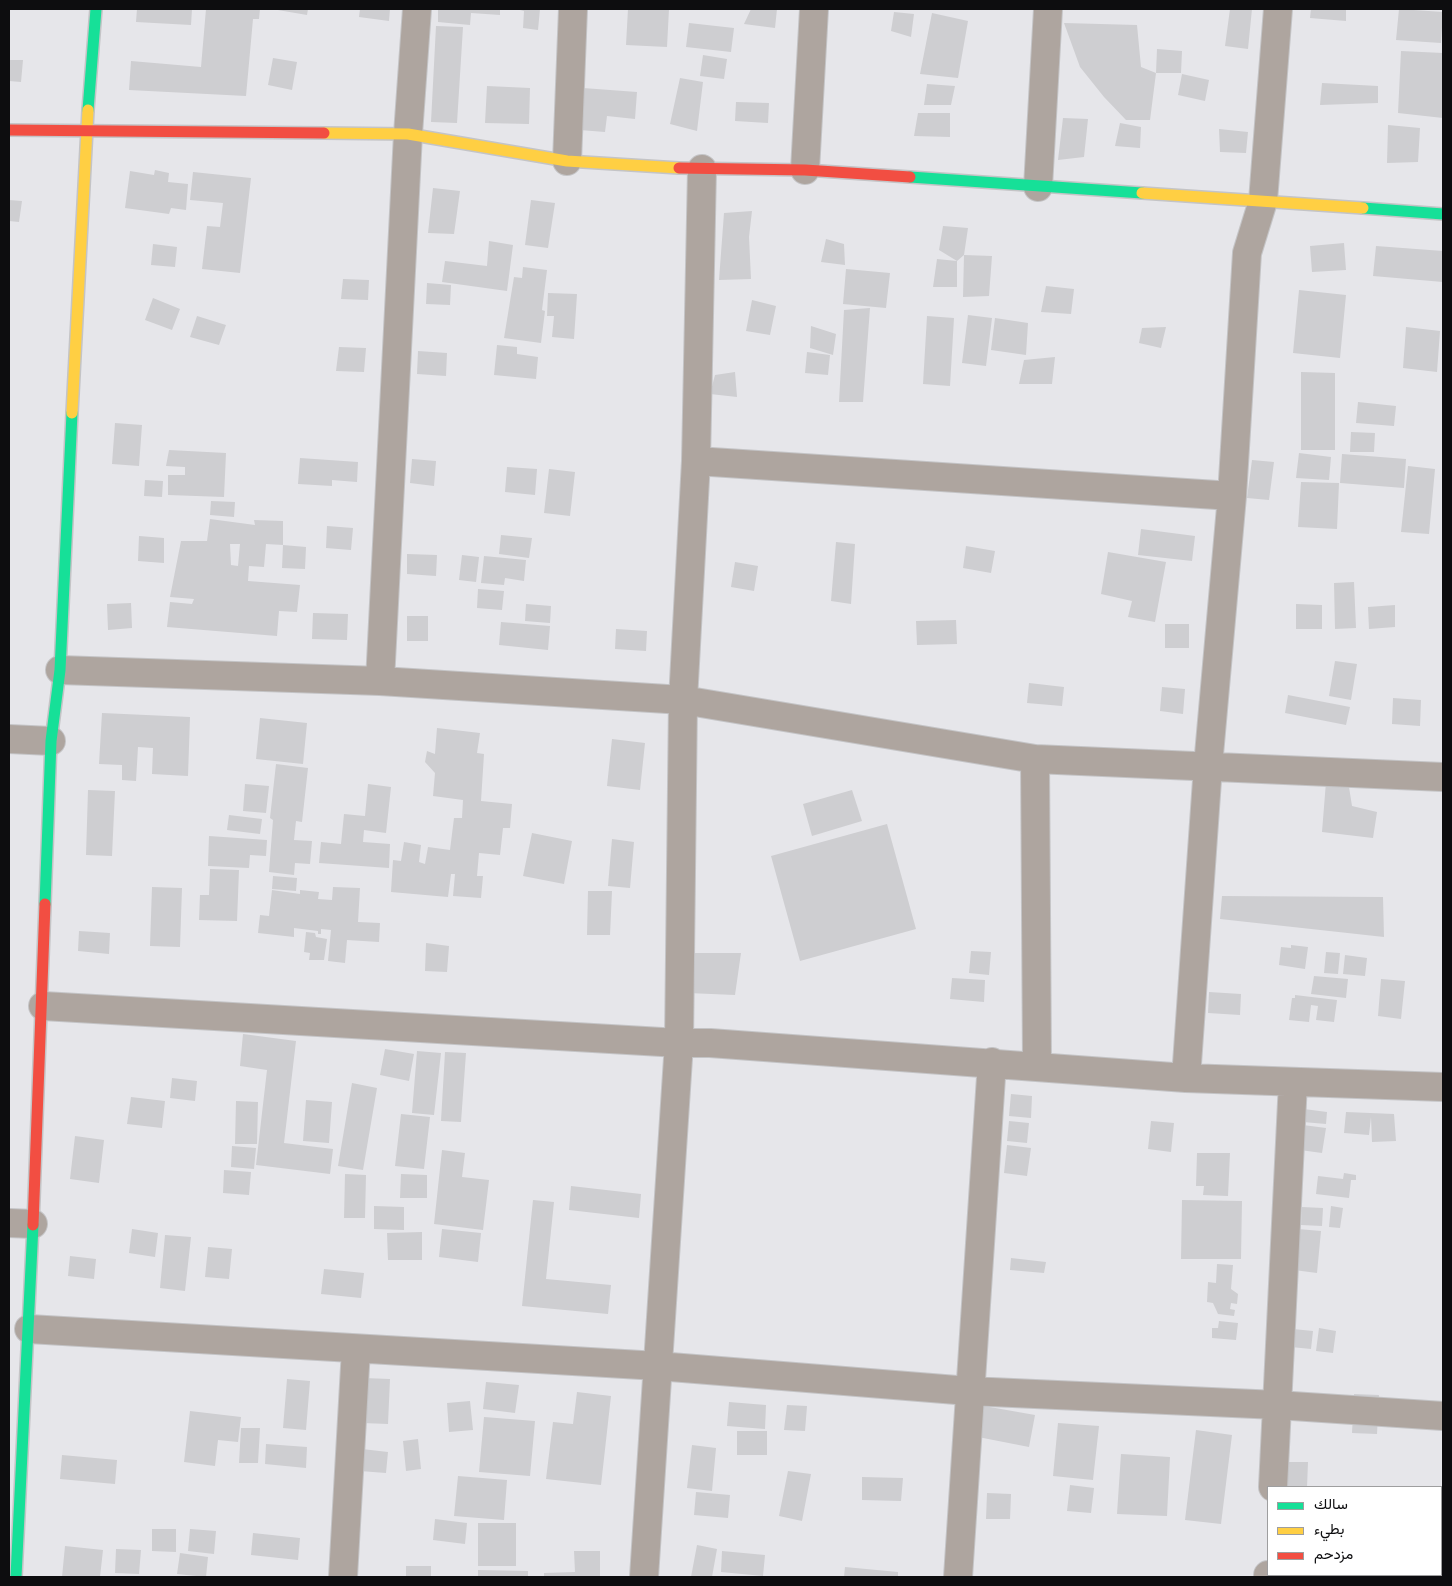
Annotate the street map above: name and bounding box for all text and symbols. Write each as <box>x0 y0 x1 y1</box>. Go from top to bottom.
legend <box>1267 1486 1442 1576</box>
text: سالك <box>1314 1495 1348 1513</box>
text: بطيء <box>1314 1520 1344 1538</box>
text: مزدحم <box>1314 1545 1353 1563</box>

